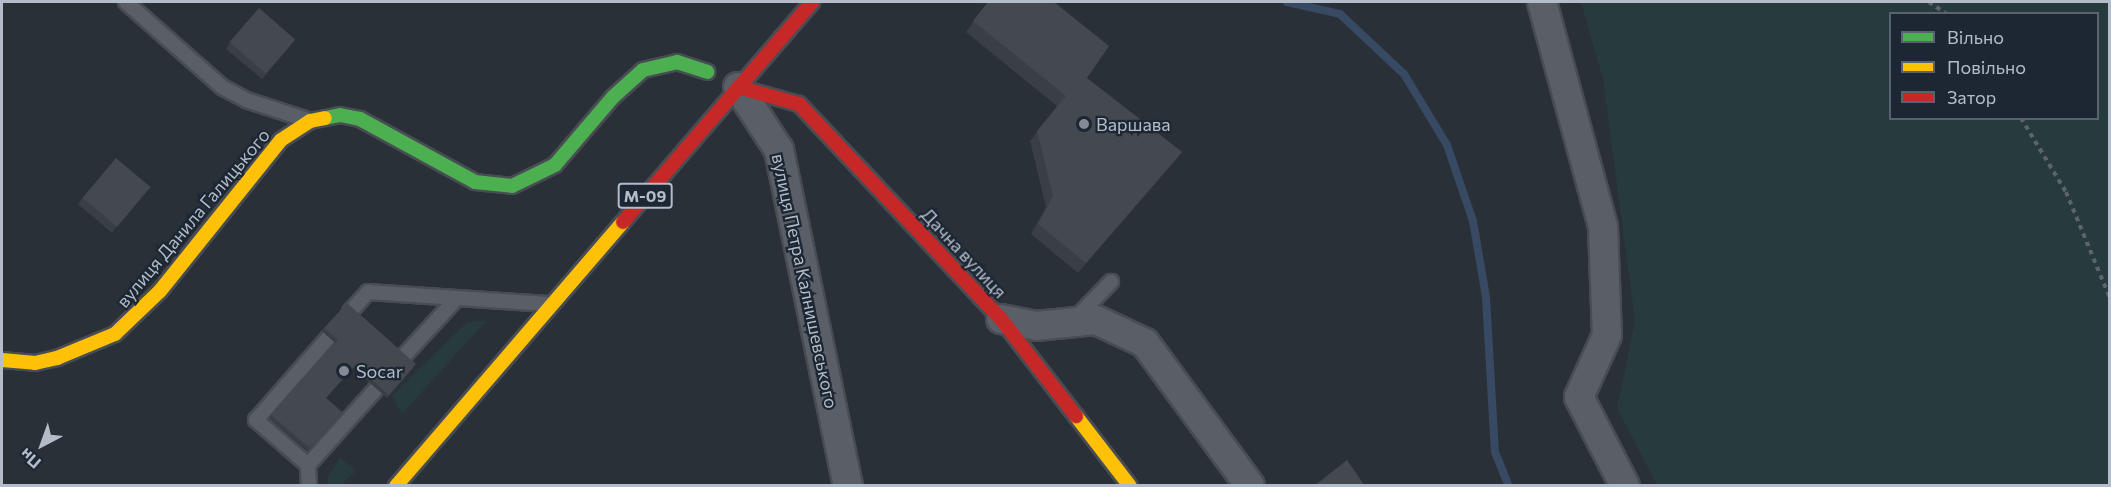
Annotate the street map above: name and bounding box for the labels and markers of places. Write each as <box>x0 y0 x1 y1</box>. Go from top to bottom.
place label: Варшава <box>1096 113 1171 135</box>
marker: Варшава <box>1077 117 1091 131</box>
place label: Socar <box>356 360 403 382</box>
marker: Socar <box>337 364 351 378</box>

